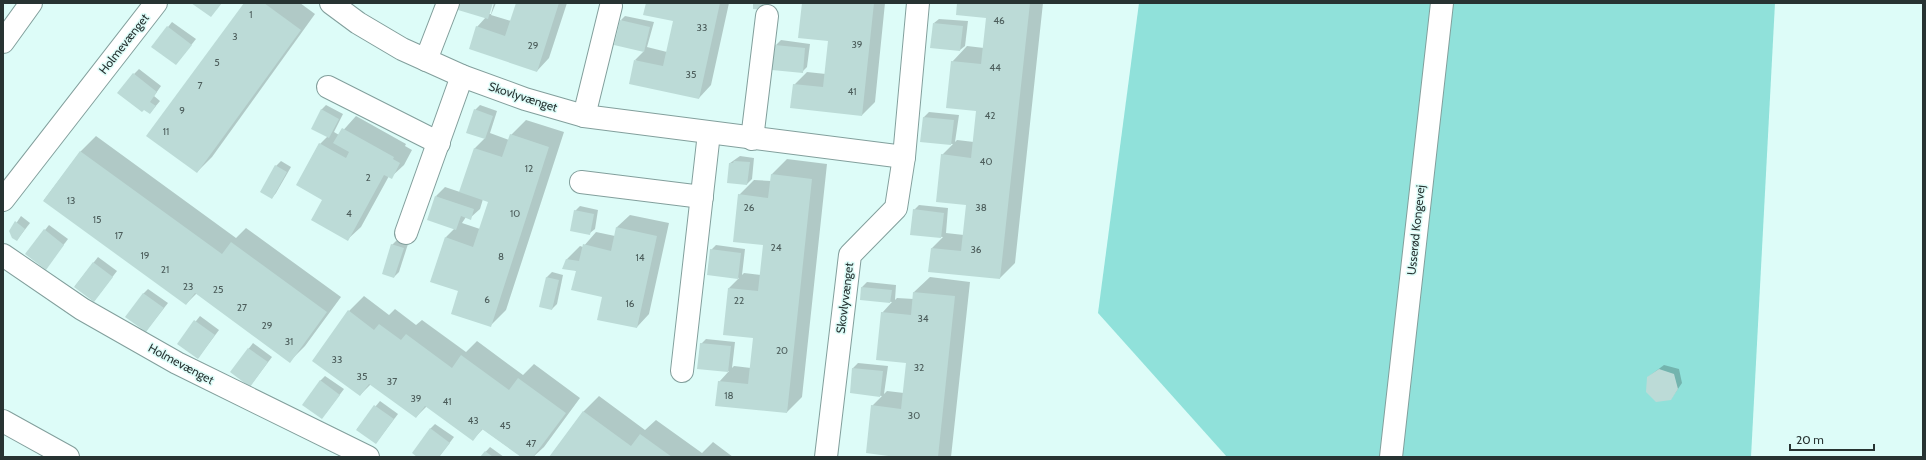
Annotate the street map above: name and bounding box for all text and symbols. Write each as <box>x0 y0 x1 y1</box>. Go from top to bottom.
house number: 1 <box>249 8 253 21</box>
street label: Holmevænget <box>95 11 152 77</box>
house number: 46 <box>993 14 1005 27</box>
house number: 33 <box>697 21 707 34</box>
house number: 3 <box>232 30 238 43</box>
house number: 39 <box>851 38 863 51</box>
house number: 29 <box>528 39 539 52</box>
house number: 5 <box>214 56 220 69</box>
house number: 44 <box>989 61 1001 74</box>
house number: 35 <box>686 68 696 81</box>
street label: Skovlyvænget <box>487 78 559 115</box>
house number: 7 <box>197 79 203 92</box>
house number: 41 <box>847 85 857 98</box>
house number: 9 <box>179 104 185 117</box>
house number: 42 <box>984 109 996 122</box>
house number: 11 <box>163 125 169 138</box>
house number: 40 <box>980 155 992 168</box>
house number: 12 <box>525 162 533 175</box>
house number: 2 <box>365 171 371 184</box>
street label: Usserød Kongevej <box>1403 184 1428 276</box>
house number: 13 <box>67 194 75 207</box>
house number: 26 <box>744 201 755 214</box>
house number: 38 <box>975 201 987 214</box>
house number: 4 <box>346 207 352 220</box>
house number: 10 <box>510 207 520 220</box>
house number: 15 <box>93 213 101 226</box>
house number: 17 <box>115 229 123 242</box>
house number: 24 <box>770 241 782 254</box>
house number: 36 <box>970 243 982 256</box>
house number: 19 <box>141 249 150 262</box>
house number: 8 <box>498 250 504 263</box>
house number: 14 <box>635 251 645 264</box>
street label: Skovlyvænget <box>833 262 856 334</box>
house number: 21 <box>161 263 169 276</box>
house number: 23 <box>183 280 193 293</box>
house number: 25 <box>213 283 223 296</box>
house number: 6 <box>484 293 490 306</box>
house number: 22 <box>734 294 744 307</box>
house number: 16 <box>626 297 635 310</box>
house number: 27 <box>237 301 247 314</box>
house number: 34 <box>917 312 929 325</box>
house number: 29 <box>262 319 273 332</box>
house number: 31 <box>285 335 293 348</box>
street label: Holmevænget <box>146 340 217 387</box>
house number: 20 <box>776 344 788 357</box>
house number: 33 <box>332 353 342 366</box>
house number: 32 <box>914 361 924 374</box>
house number: 35 <box>357 370 367 383</box>
house number: 37 <box>387 375 397 388</box>
house number: 18 <box>724 389 734 402</box>
house number: 39 <box>410 392 422 405</box>
house number: 41 <box>442 395 452 408</box>
house number: 30 <box>908 409 920 422</box>
house number: 43 <box>467 414 479 427</box>
house number: 45 <box>499 419 511 432</box>
scale bar <box>1790 426 1874 452</box>
text: 20 m <box>1796 432 1824 447</box>
house number: 47 <box>526 437 536 450</box>

